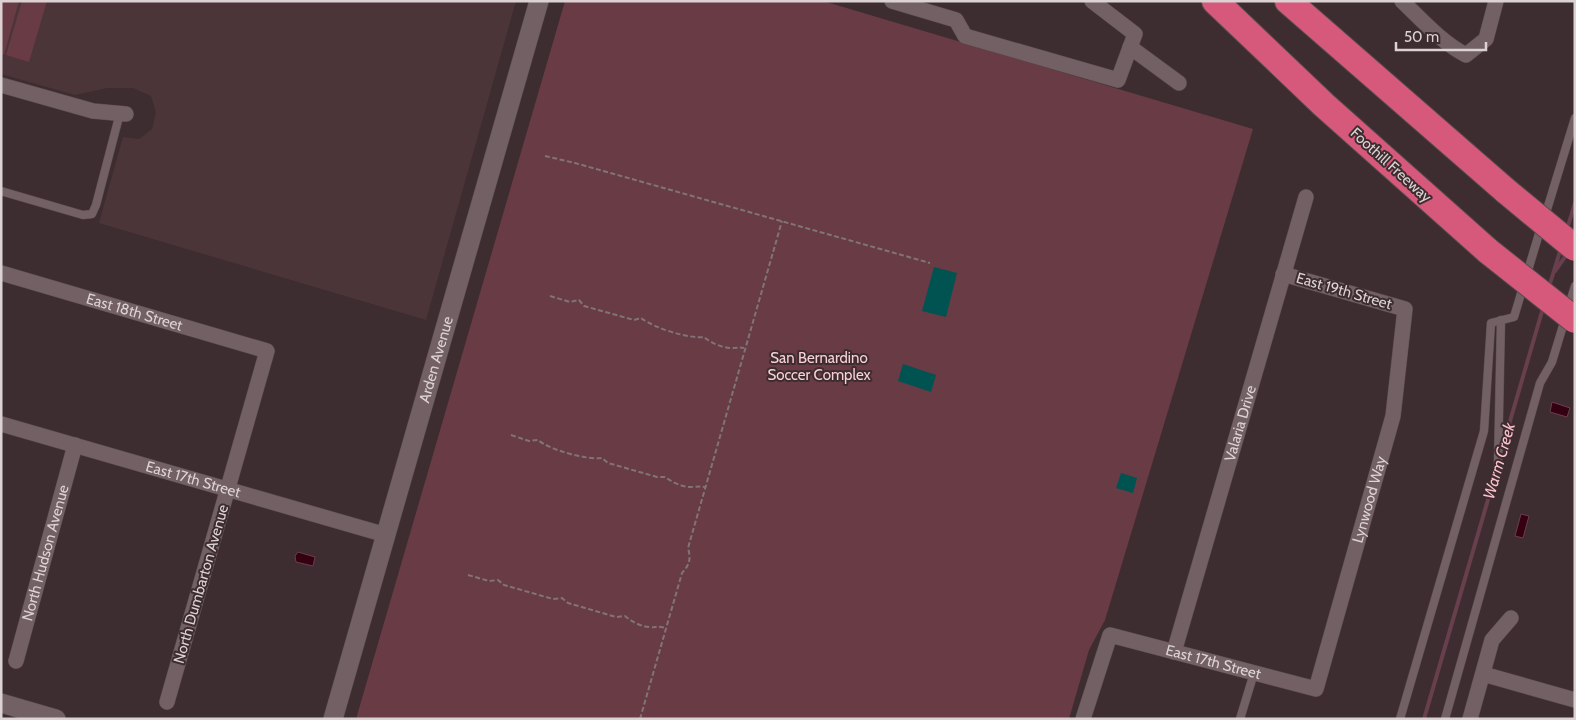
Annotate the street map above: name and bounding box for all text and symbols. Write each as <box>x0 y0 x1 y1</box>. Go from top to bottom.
scale bar <box>1396 20 1486 52</box>
text: 50 m <box>1404 28 1439 46</box>
street label: Foothill Freeway <box>1347 124 1436 206</box>
street label: East 19th Street <box>1294 269 1394 313</box>
street label: East 18th Street <box>84 290 185 335</box>
street label: Arden Avenue <box>415 314 457 405</box>
park label: San Bernardino Soccer Complex <box>767 349 871 384</box>
street label: Valaria Drive <box>1221 383 1260 464</box>
water label: Warm Creek <box>1479 419 1519 501</box>
street label: Lynwood Way <box>1349 454 1390 545</box>
street label: East 17th Street <box>144 457 243 502</box>
street label: North Hudson Avenue <box>18 483 73 623</box>
street label: North Dumbarton Avenue <box>170 502 232 666</box>
street label: East 17th Street <box>1164 641 1263 683</box>

